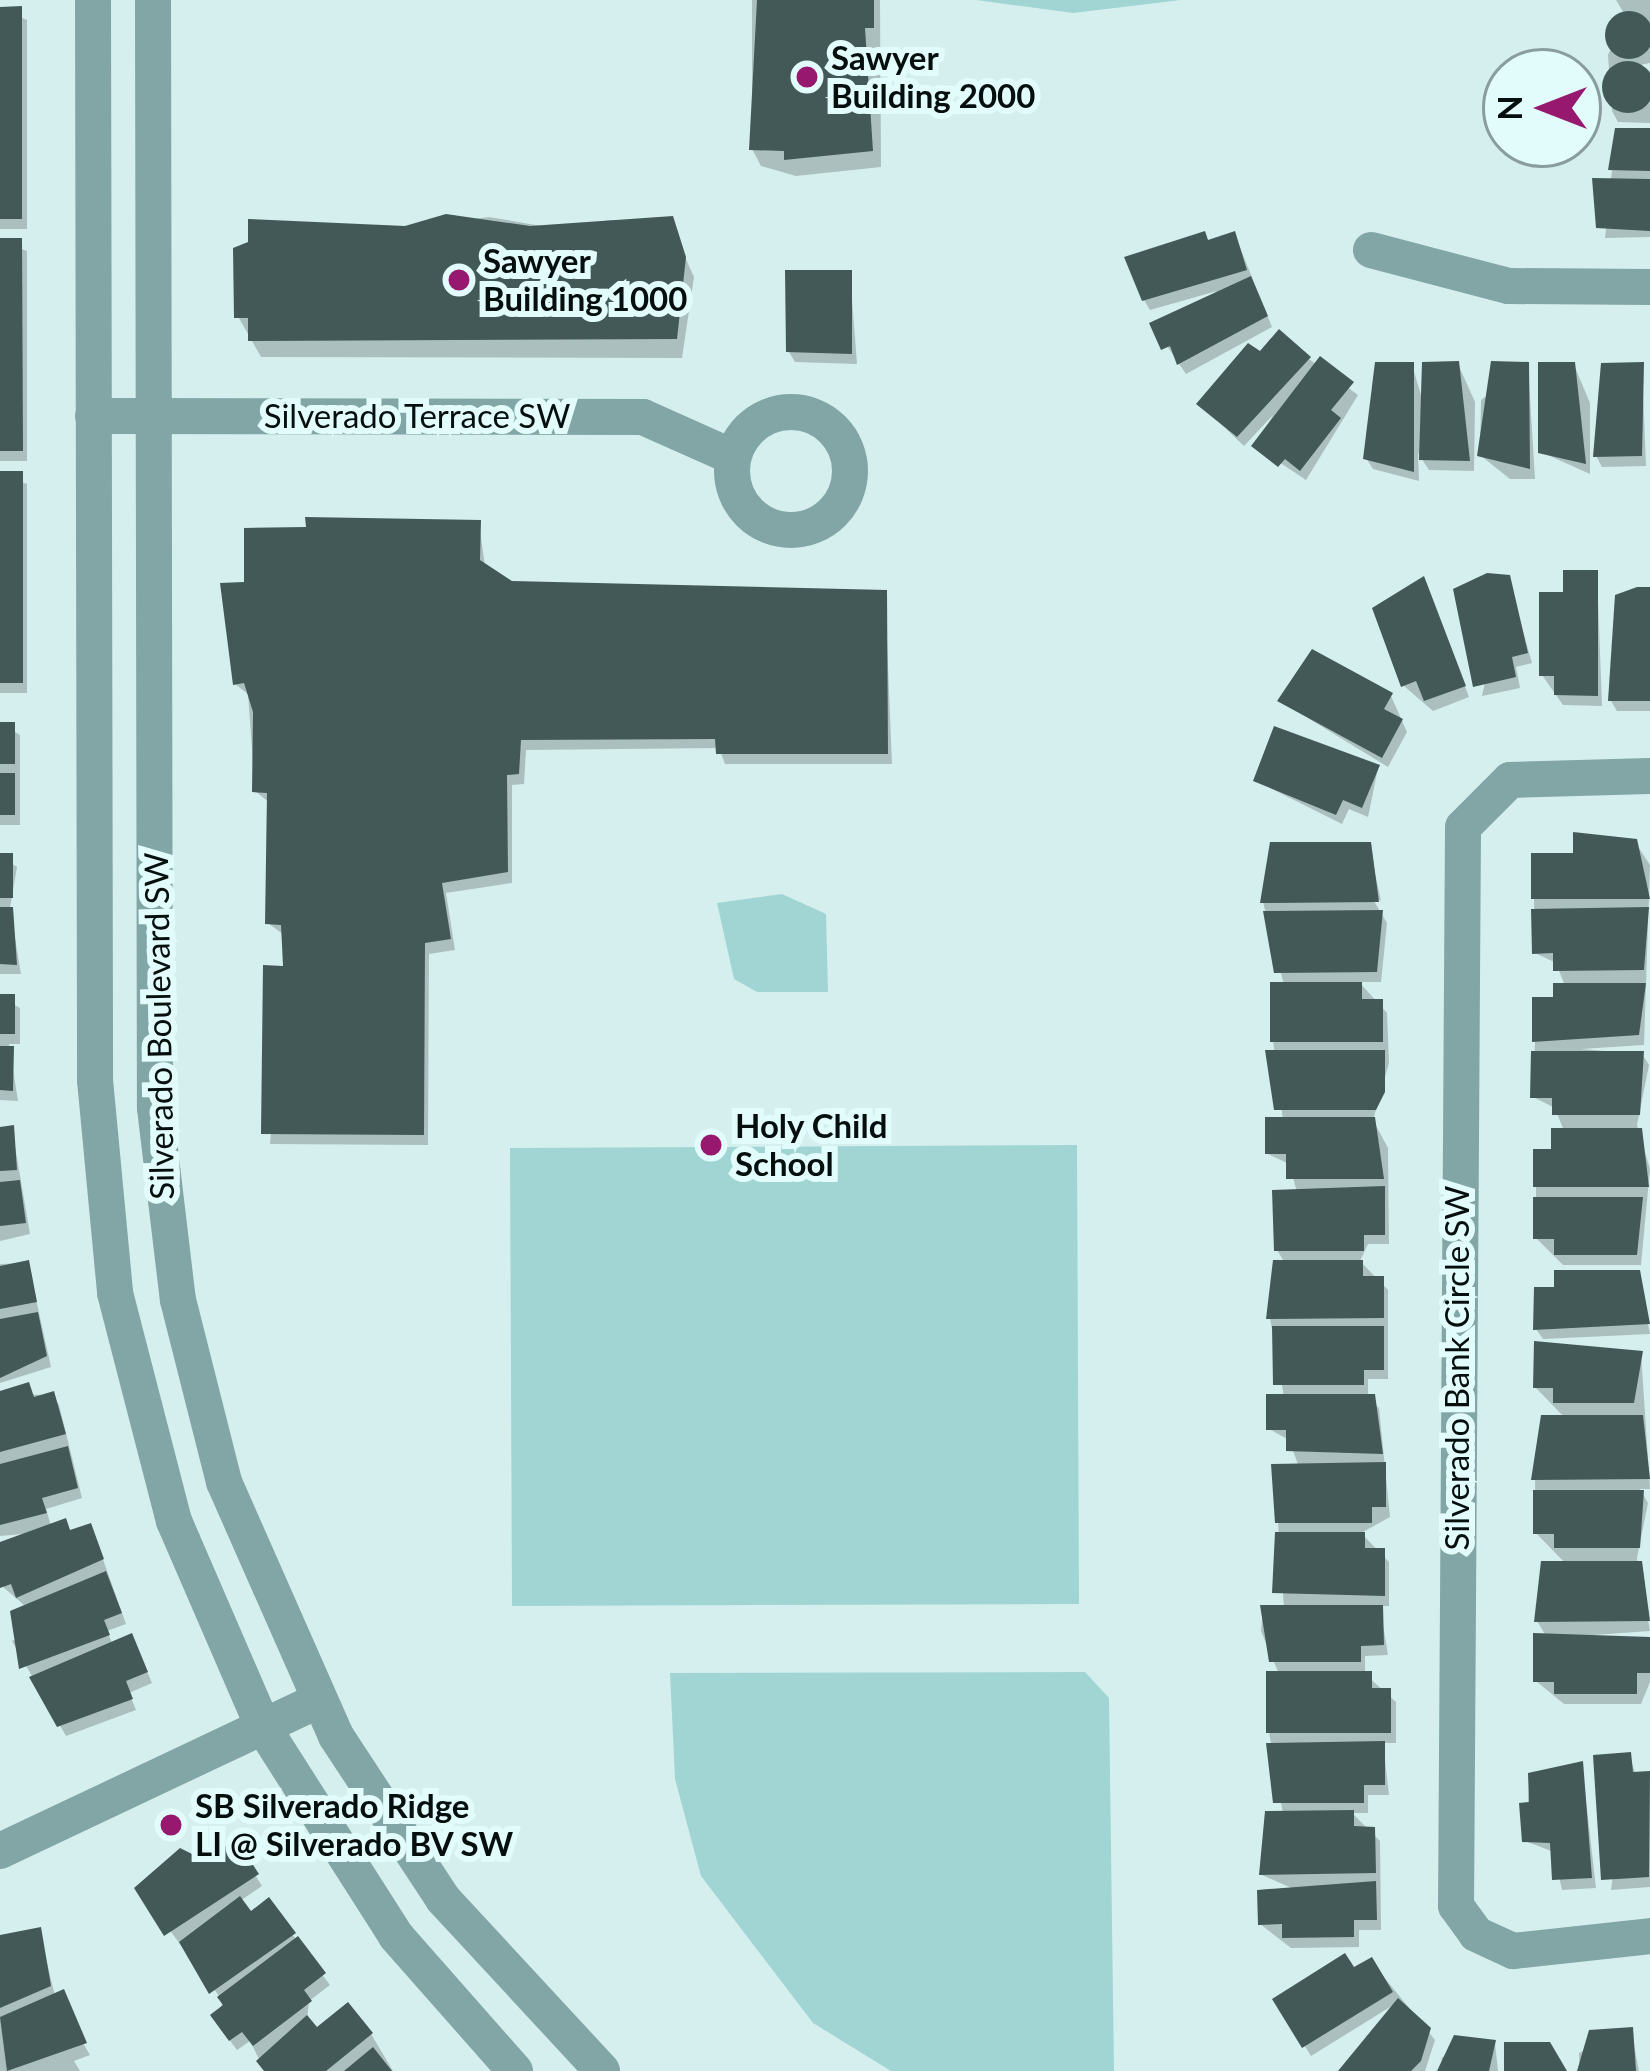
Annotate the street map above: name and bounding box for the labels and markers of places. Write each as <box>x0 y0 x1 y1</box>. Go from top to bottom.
place label: Sawyer Building 2000 <box>831 38 1035 116</box>
marker: Sawyer Building 2000 <box>794 64 820 90</box>
place label: Sawyer Building 1000 <box>483 241 687 319</box>
marker: Sawyer Building 1000 <box>446 267 472 293</box>
place label: Holy Child School <box>735 1106 888 1184</box>
marker: Holy Child School <box>698 1132 724 1158</box>
place label: SB Silverado Ridge LI @ Silverado BV SW <box>195 1786 514 1864</box>
marker: SB Silverado Ridge LI @ Silverado BV SW <box>158 1812 184 1838</box>

